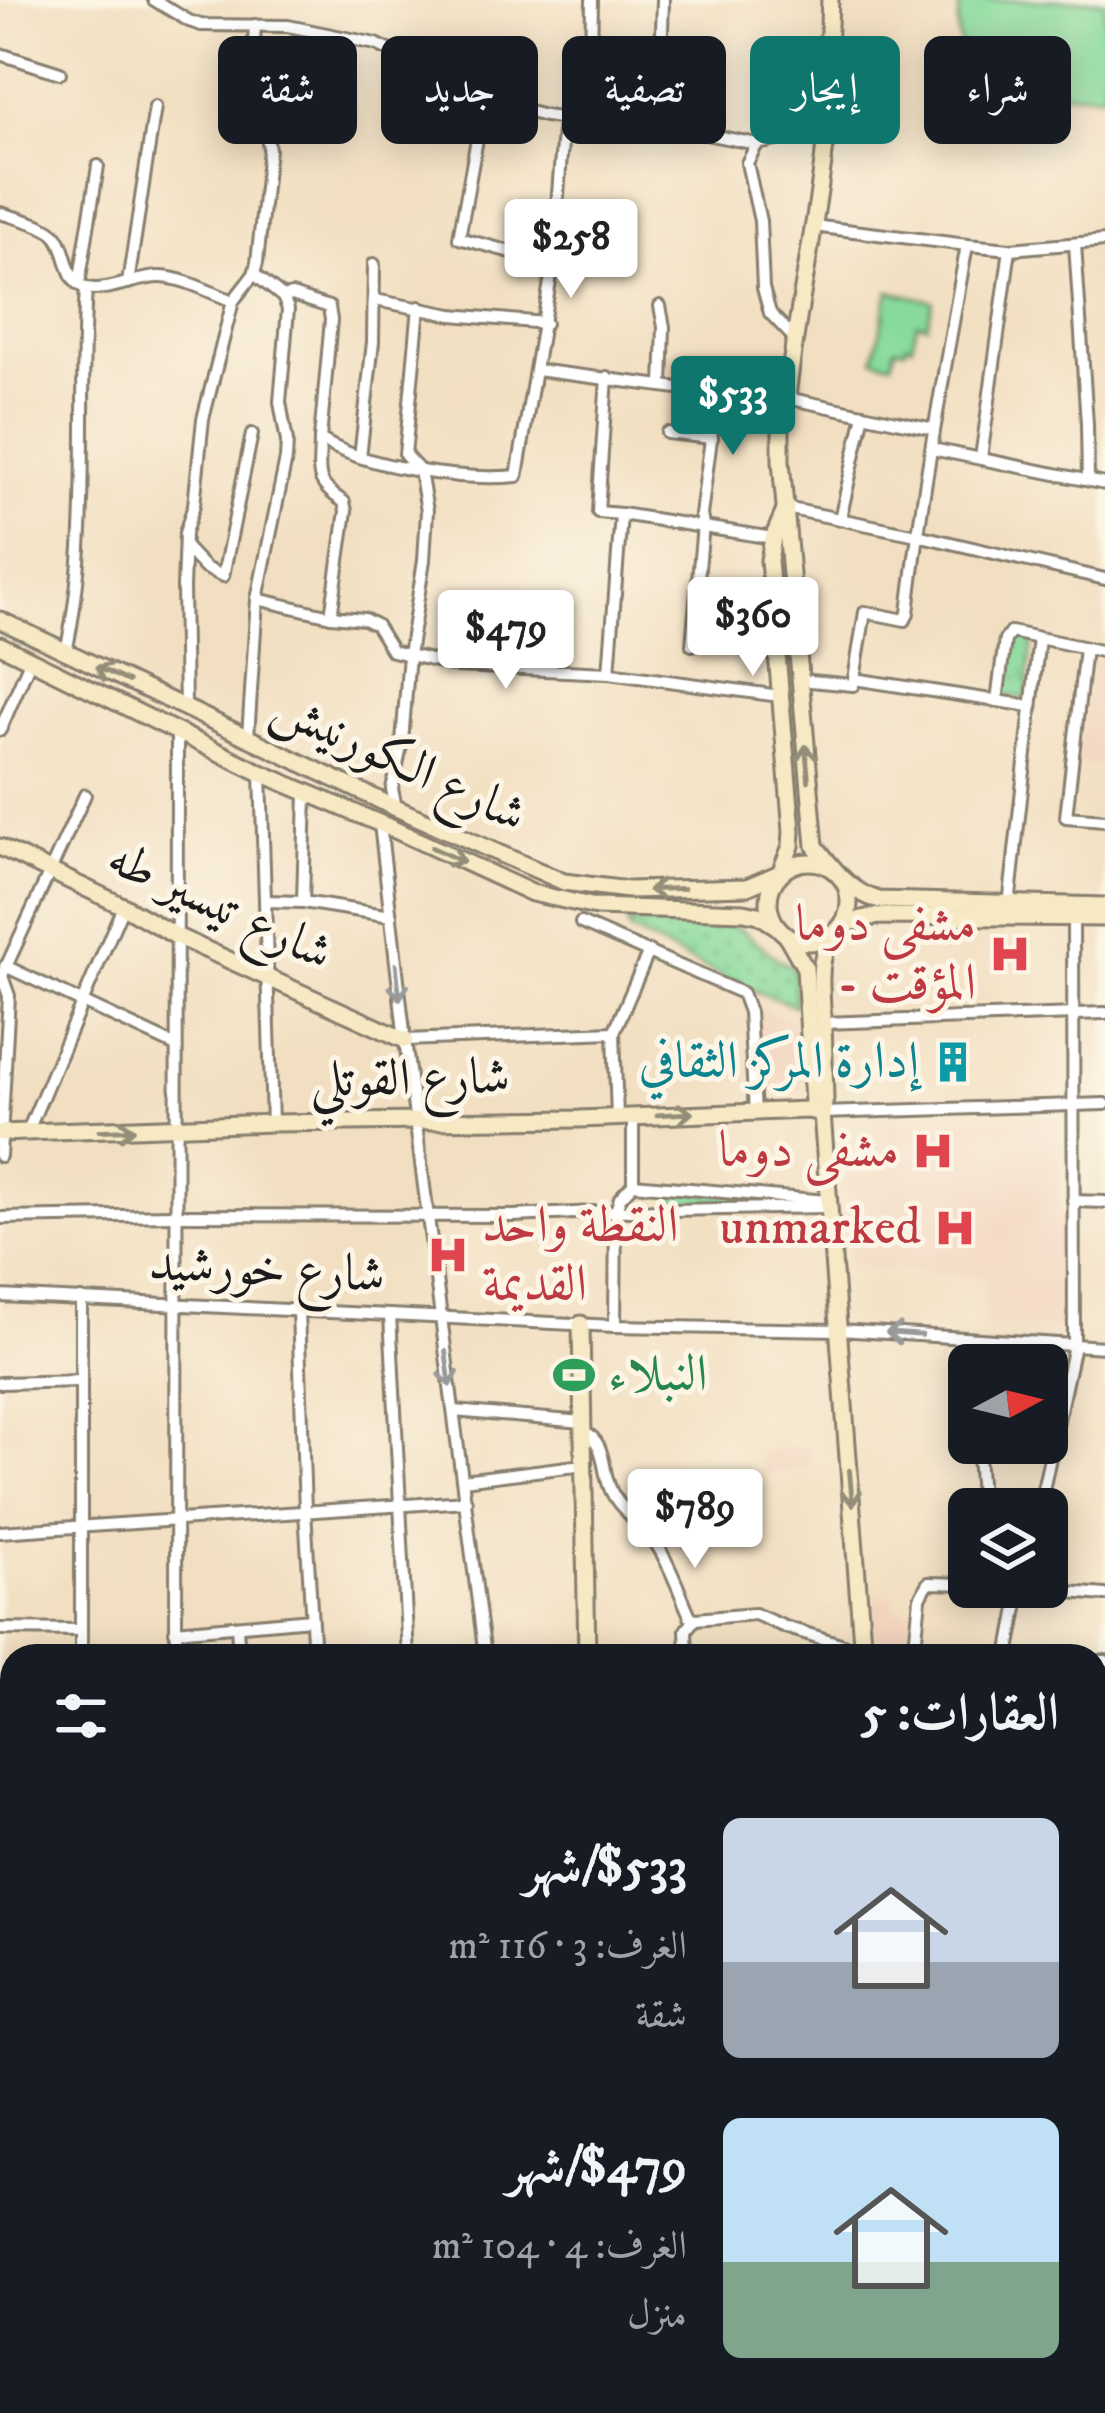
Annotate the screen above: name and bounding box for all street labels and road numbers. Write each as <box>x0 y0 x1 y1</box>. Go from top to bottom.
street label: شارع الكورنيش <box>258 674 536 855</box>
street label: شارع تيسير طه <box>94 826 343 993</box>
street label: شارع القوتلي <box>310 1045 511 1128</box>
street label: شارع خورشيد <box>147 1232 387 1316</box>

